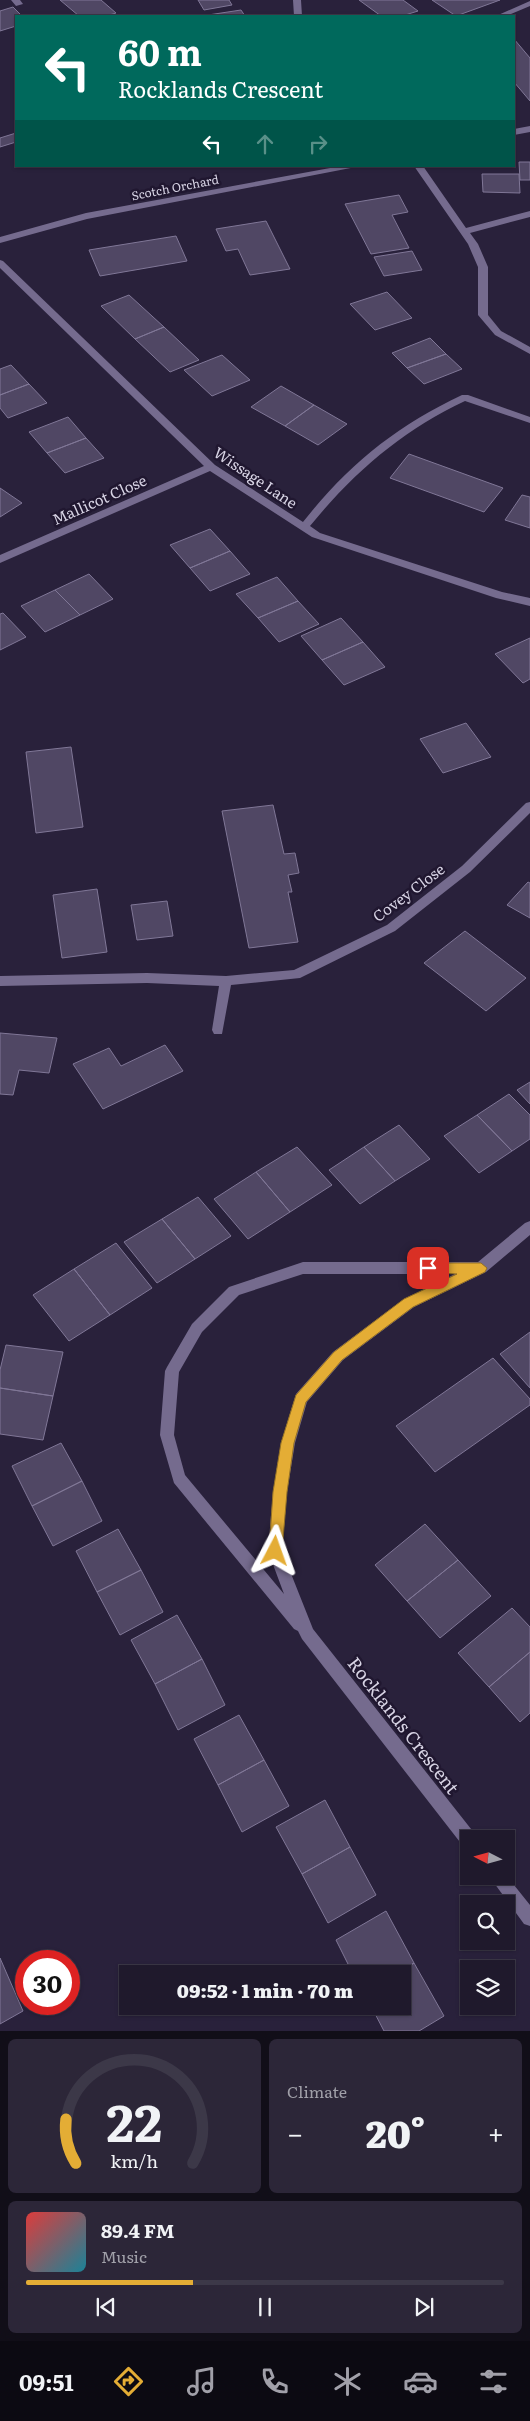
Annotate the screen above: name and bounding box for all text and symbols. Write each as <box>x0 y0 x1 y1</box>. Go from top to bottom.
text: 60 m <box>118 25 202 77</box>
icon: left <box>35 35 100 100</box>
text: Rocklands Crescent <box>118 72 323 105</box>
icon: left <box>198 130 226 158</box>
icon: ahead <box>251 130 279 158</box>
icon: right <box>304 130 332 158</box>
street label: Scotch Orchard <box>130 170 221 204</box>
street label: Wissage Lane <box>209 440 303 514</box>
street label: Mallicot Close <box>48 468 150 530</box>
street label: Covey Close <box>367 857 449 927</box>
pin <box>407 1247 449 1289</box>
icon: arrive <box>414 1254 442 1282</box>
position arrow <box>248 1524 300 1576</box>
street label: Rocklands Crescent <box>342 1651 467 1800</box>
north arrow <box>460 1830 515 1885</box>
map controls <box>460 1830 515 2015</box>
button: search <box>460 1895 515 1950</box>
speed limit sign: 30 <box>15 1950 80 2015</box>
button: layers <box>460 1960 515 2015</box>
text: 09:52 · 1 min · 70 m <box>177 1976 353 2004</box>
text: Climate <box>287 2079 347 2103</box>
text: 22 <box>107 2081 162 2158</box>
text: 20° <box>366 2103 425 2160</box>
text: − <box>287 2111 303 2153</box>
text: + <box>488 2111 504 2153</box>
text: km/h <box>111 2147 158 2174</box>
text: 89.4 FM <box>101 2216 175 2244</box>
text: Music <box>101 2244 147 2268</box>
icon: previous <box>92 2293 120 2321</box>
icon: pause <box>251 2293 279 2321</box>
icon: next <box>410 2293 438 2321</box>
icon: directions <box>111 2364 146 2399</box>
icon: music <box>184 2364 219 2399</box>
icon: phone <box>257 2364 292 2399</box>
icon: climate <box>330 2364 365 2399</box>
icon: car <box>403 2364 438 2399</box>
icon: filters <box>476 2364 511 2399</box>
text: 09:51 <box>19 2365 74 2398</box>

